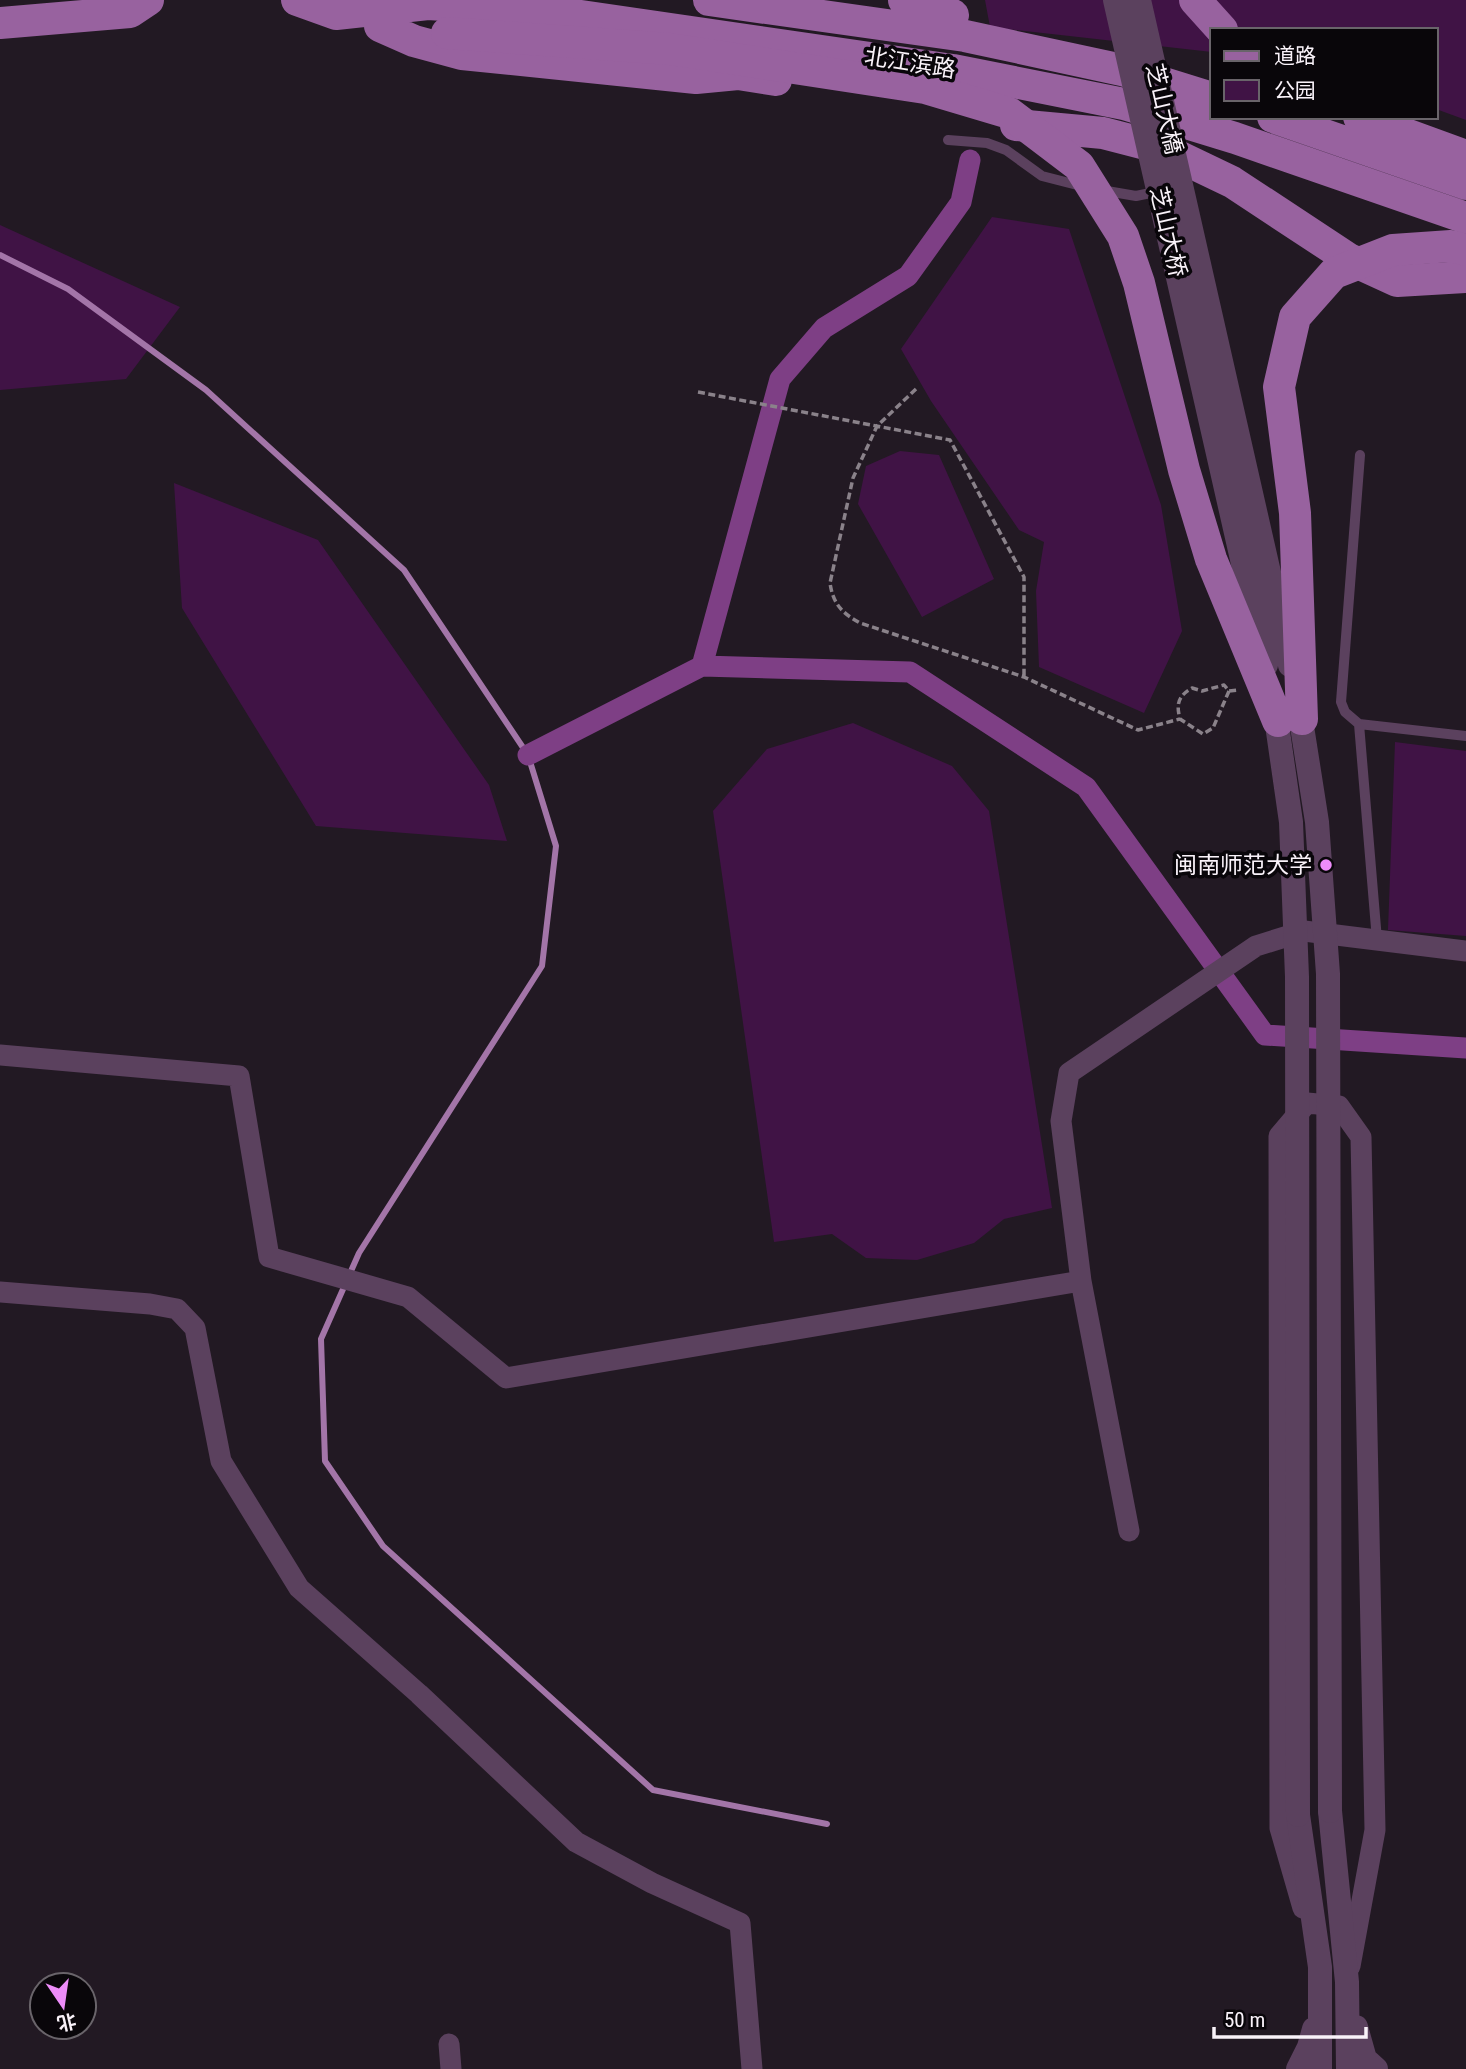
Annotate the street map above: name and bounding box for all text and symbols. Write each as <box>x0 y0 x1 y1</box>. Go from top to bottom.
legend <box>1210 28 1438 119</box>
street label: 北江滨路 <box>862 42 958 84</box>
text: 道路 <box>1274 44 1316 68</box>
street label: 芝山大橋 <box>1140 61 1188 157</box>
text: 公园 <box>1274 79 1316 103</box>
street label: 芝山大桥 <box>1144 184 1192 280</box>
place label: 闽南师范大学 <box>1174 852 1312 879</box>
marker: 闽南师范大学 <box>1318 857 1334 873</box>
north arrow <box>28 1971 98 2041</box>
scale bar <box>1214 1996 1366 2040</box>
text: 50 m <box>1224 2008 1265 2032</box>
text: 北 <box>55 2009 79 2035</box>

